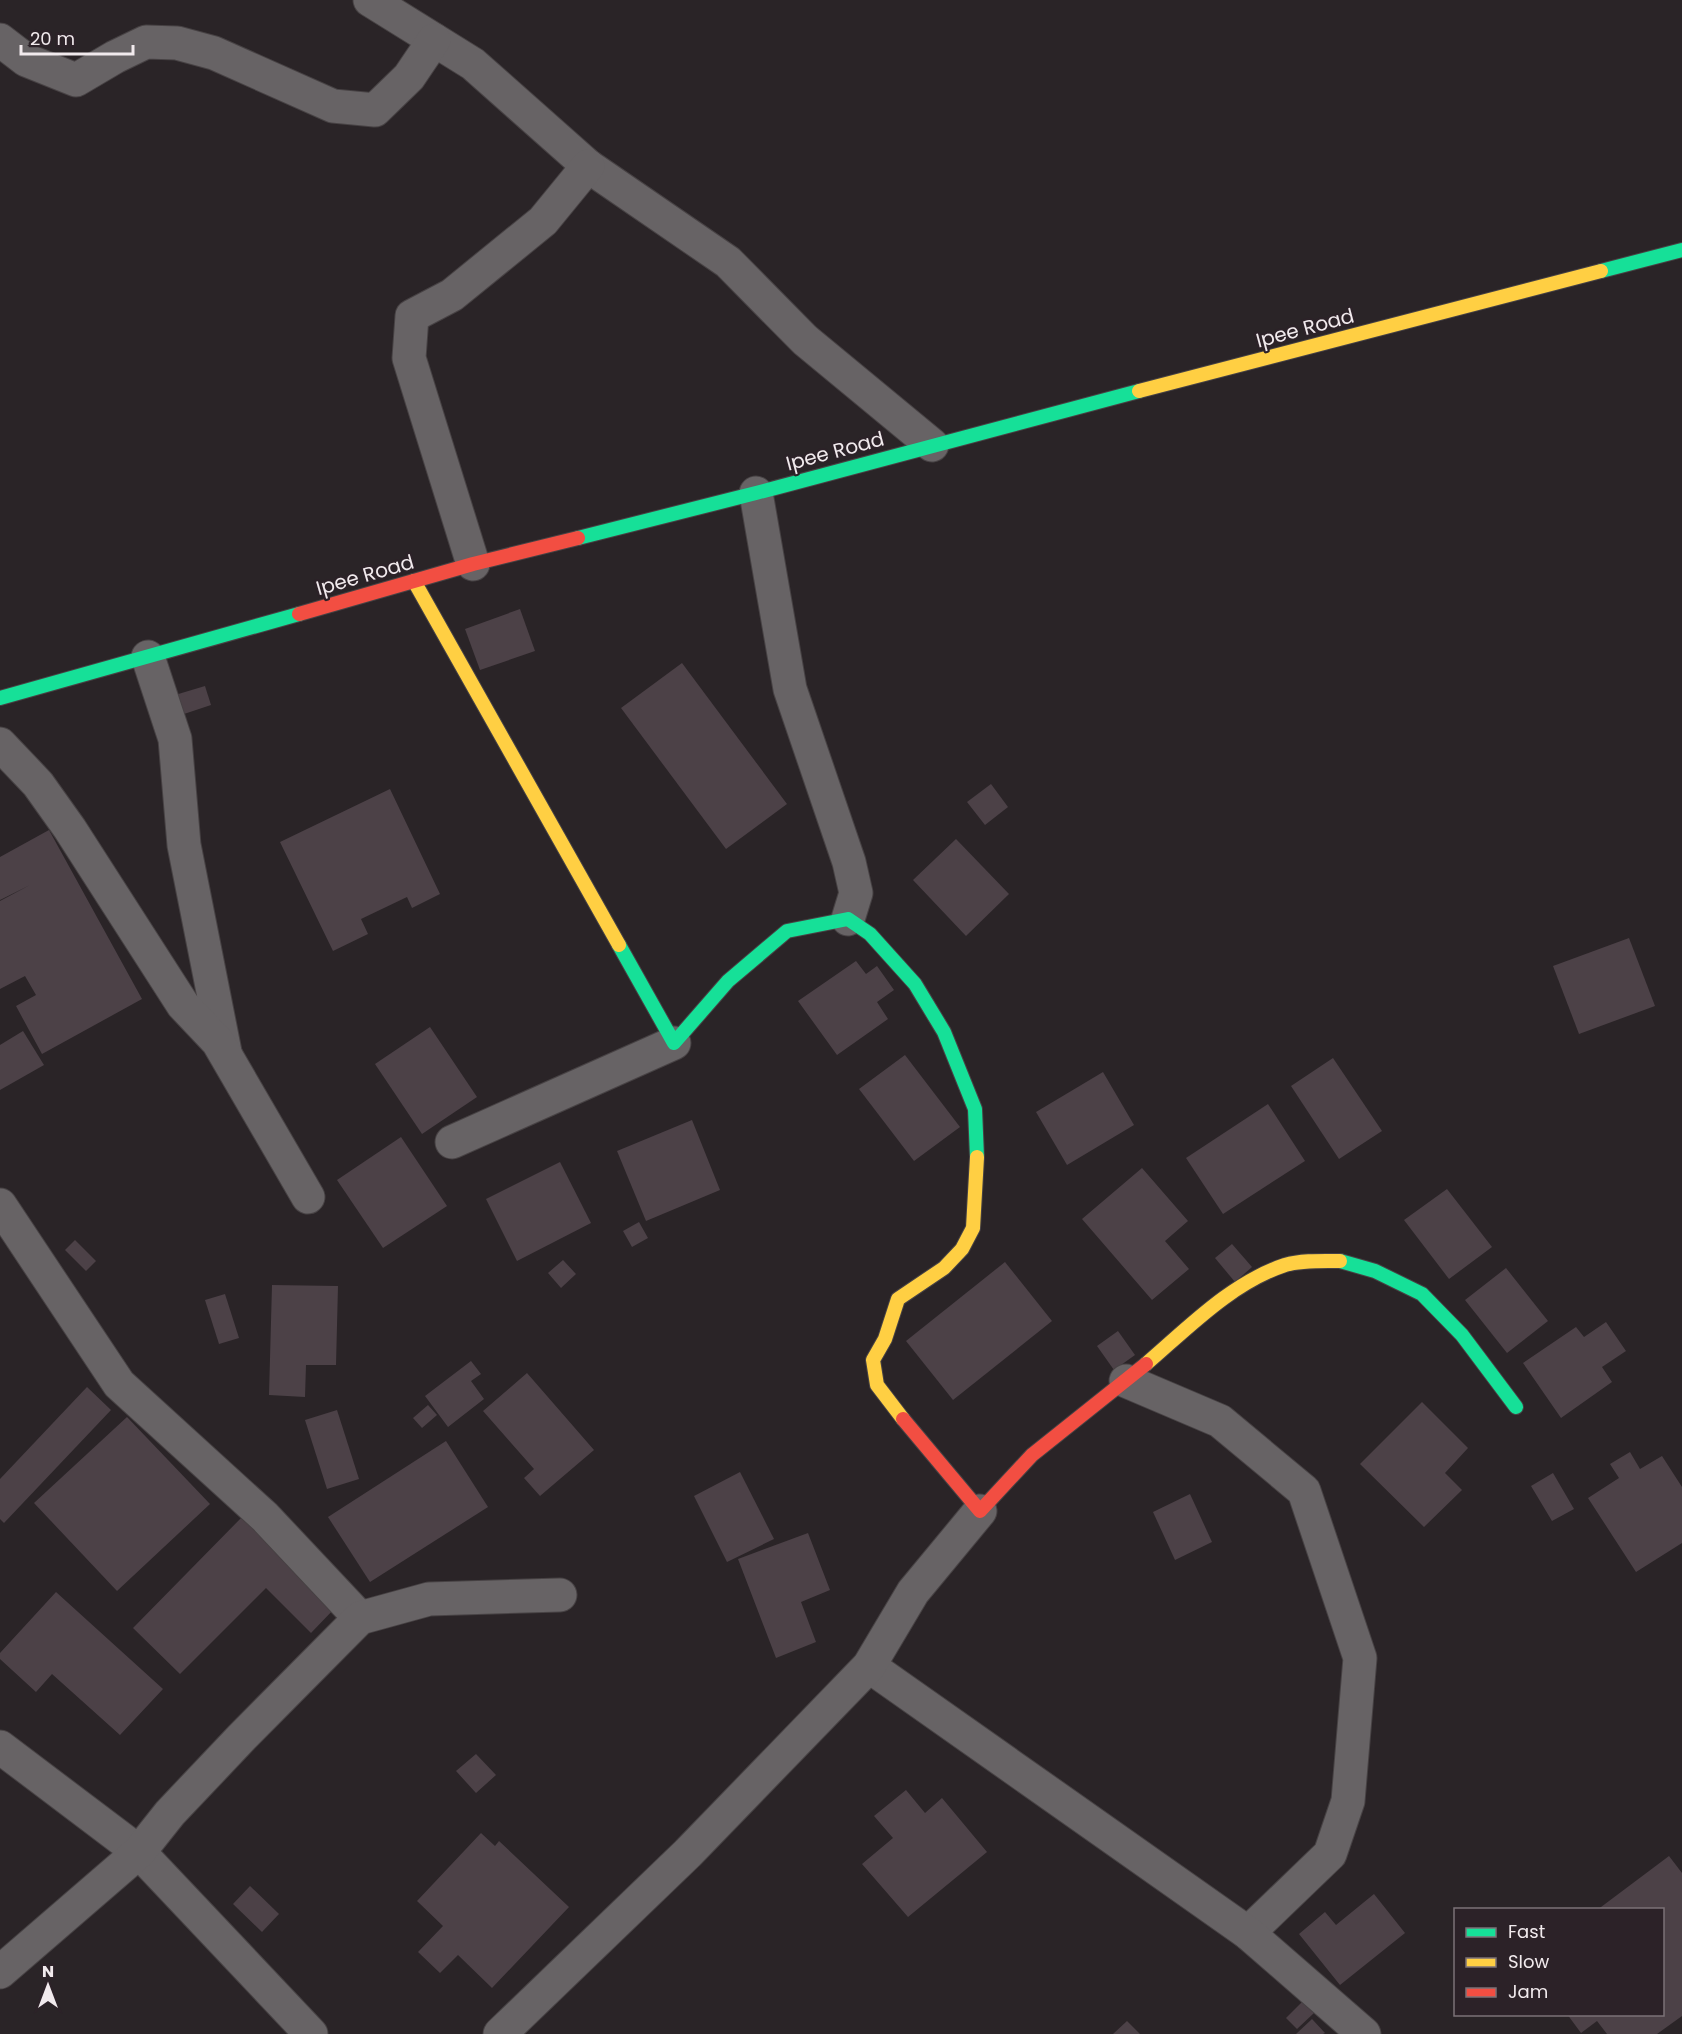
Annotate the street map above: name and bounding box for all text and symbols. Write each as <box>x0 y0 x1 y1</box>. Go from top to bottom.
scale bar <box>21 18 134 56</box>
text: 20 m <box>30 26 75 51</box>
street label: Ipee Road <box>1253 301 1357 355</box>
street label: Ipee Road <box>783 424 887 478</box>
street label: Ipee Road <box>313 548 417 602</box>
legend <box>1454 1908 1664 2016</box>
text: Fast <box>1508 1919 1545 1944</box>
text: Slow <box>1508 1949 1550 1974</box>
north arrow <box>18 1956 78 2016</box>
text: N <box>42 1960 54 1983</box>
text: Jam <box>1508 1979 1548 2004</box>

